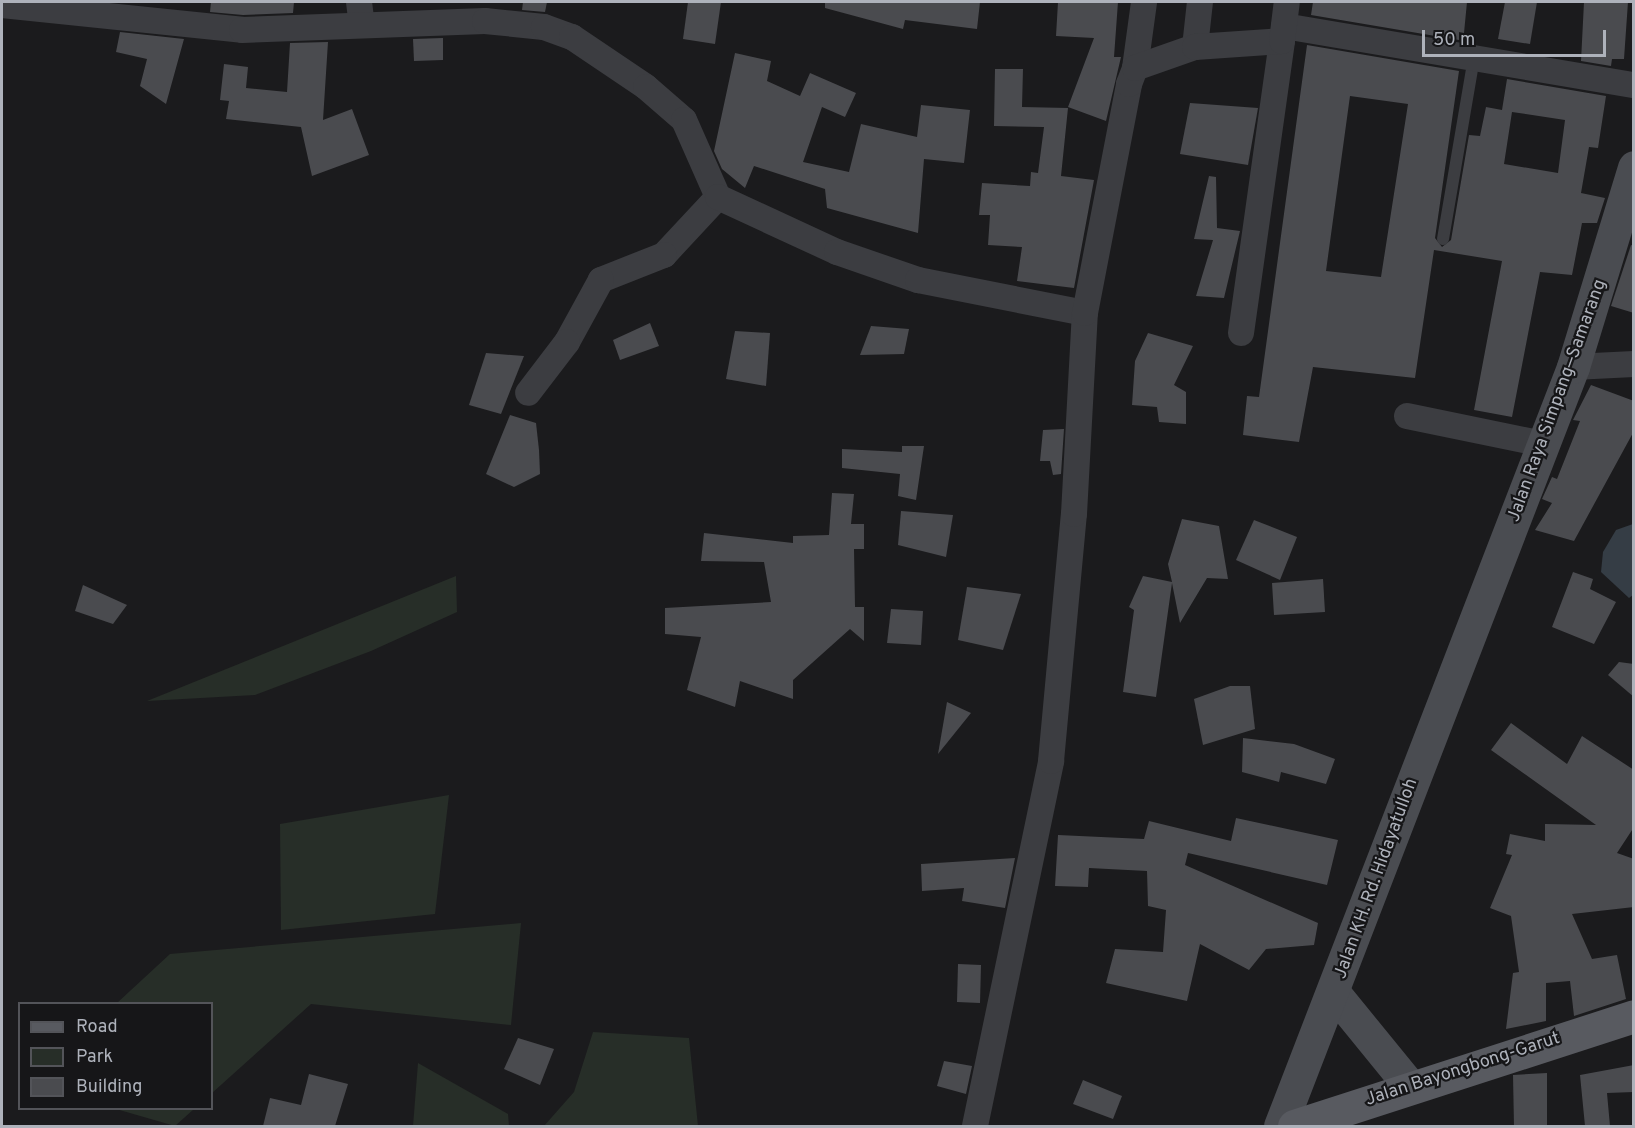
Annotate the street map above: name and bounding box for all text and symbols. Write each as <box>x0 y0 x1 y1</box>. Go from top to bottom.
scale bar <box>1425 18 1610 56</box>
text: 50 m <box>1433 29 1475 52</box>
street label: Jalan Raya Simpang—Samarang <box>1504 277 1612 525</box>
street label: Jalan KH. Rd. Hidayatulloh <box>1331 776 1423 982</box>
legend <box>18 1002 213 1110</box>
text: Road <box>76 1016 118 1039</box>
street label: Jalan Bayongbong-Garut <box>1363 1028 1563 1112</box>
text: Park <box>76 1046 113 1069</box>
text: Building <box>76 1076 142 1099</box>

